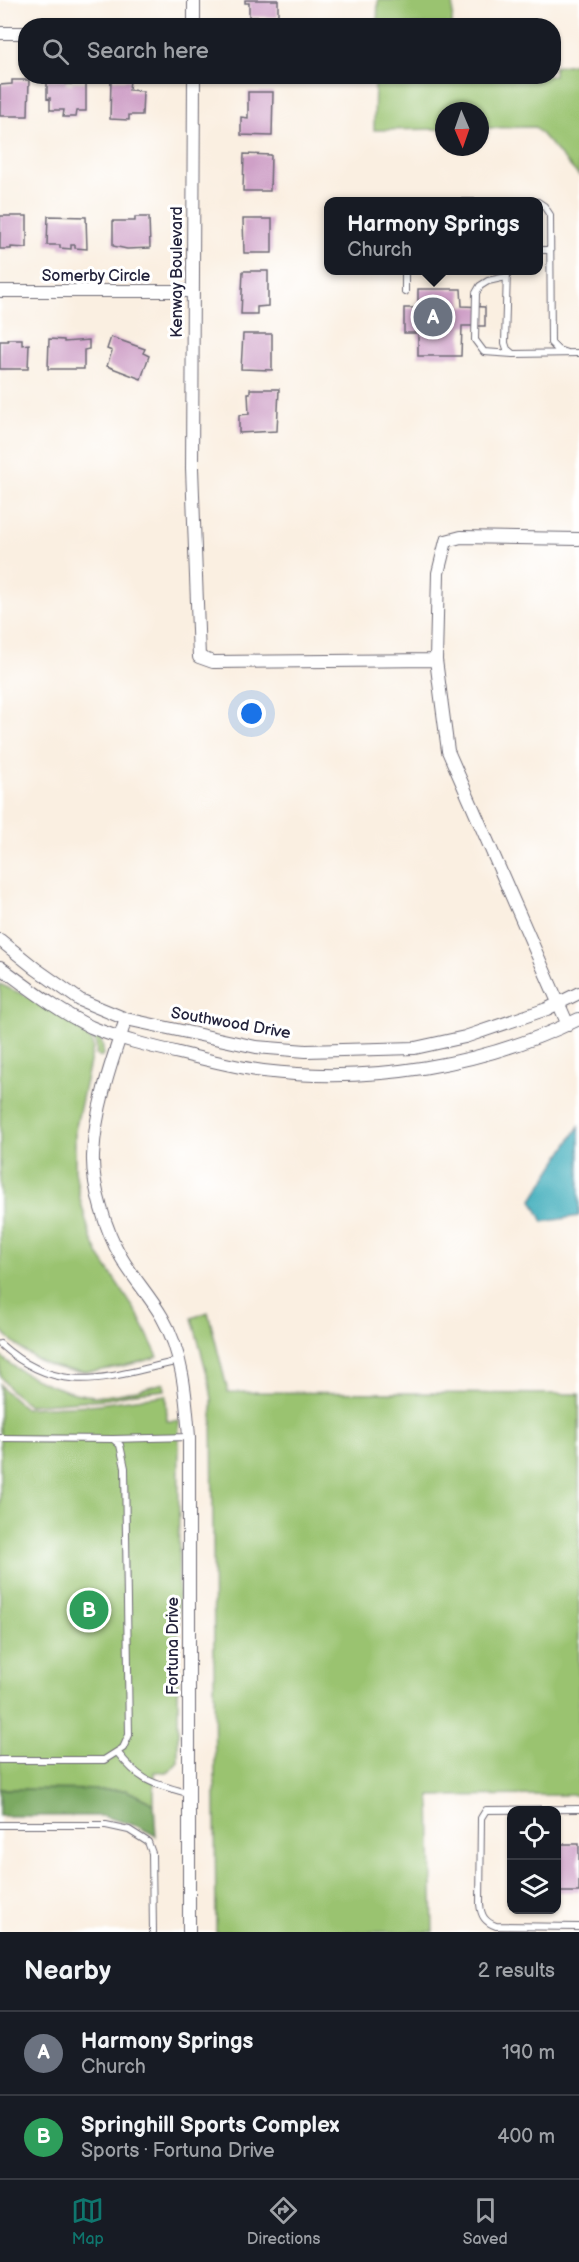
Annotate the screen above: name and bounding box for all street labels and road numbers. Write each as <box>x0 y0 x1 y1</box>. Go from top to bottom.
street label: Kenway Boulevard <box>168 206 187 338</box>
street label: Somerby Circle <box>42 267 151 286</box>
street label: Southwood Drive <box>169 1004 292 1043</box>
street label: Fortuna Drive <box>164 1597 183 1695</box>

